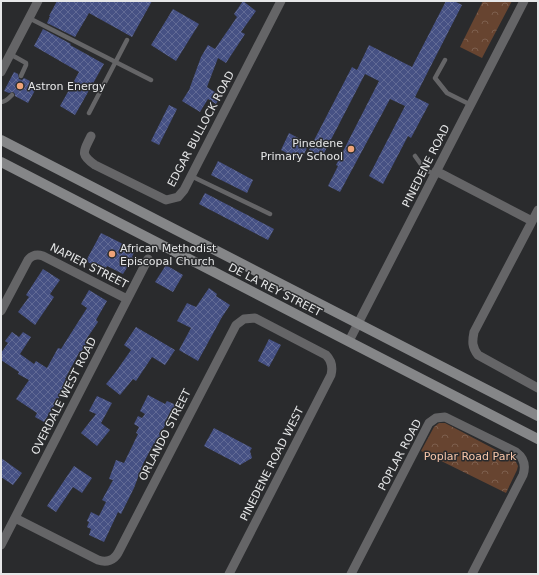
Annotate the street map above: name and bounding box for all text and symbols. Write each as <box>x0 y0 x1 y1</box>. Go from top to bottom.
street label: EDGAR BULLOCK ROAD <box>165 69 237 189</box>
place label: Astron Energy <box>28 80 106 93</box>
marker: Astron Energy <box>15 81 25 91</box>
street label: PINEDENE ROAD <box>399 122 453 210</box>
place label: Pinedene Primary School <box>260 137 343 163</box>
marker: Pinedene Primary School <box>346 144 356 154</box>
street label: NAPIER STREET <box>48 241 130 291</box>
place label: African Methodist Episcopal Church <box>120 242 217 268</box>
marker: African Methodist Episcopal Church <box>107 249 117 259</box>
street label: DE LA REY STREET <box>226 261 324 319</box>
street label: OVERDALE WEST ROAD <box>29 335 99 457</box>
street label: ORLANDO STREET <box>136 387 194 483</box>
street label: PINEDENE ROAD WEST <box>238 405 307 523</box>
street label: POPLAR ROAD <box>376 417 424 493</box>
park label: Poplar Road Park <box>424 450 517 463</box>

